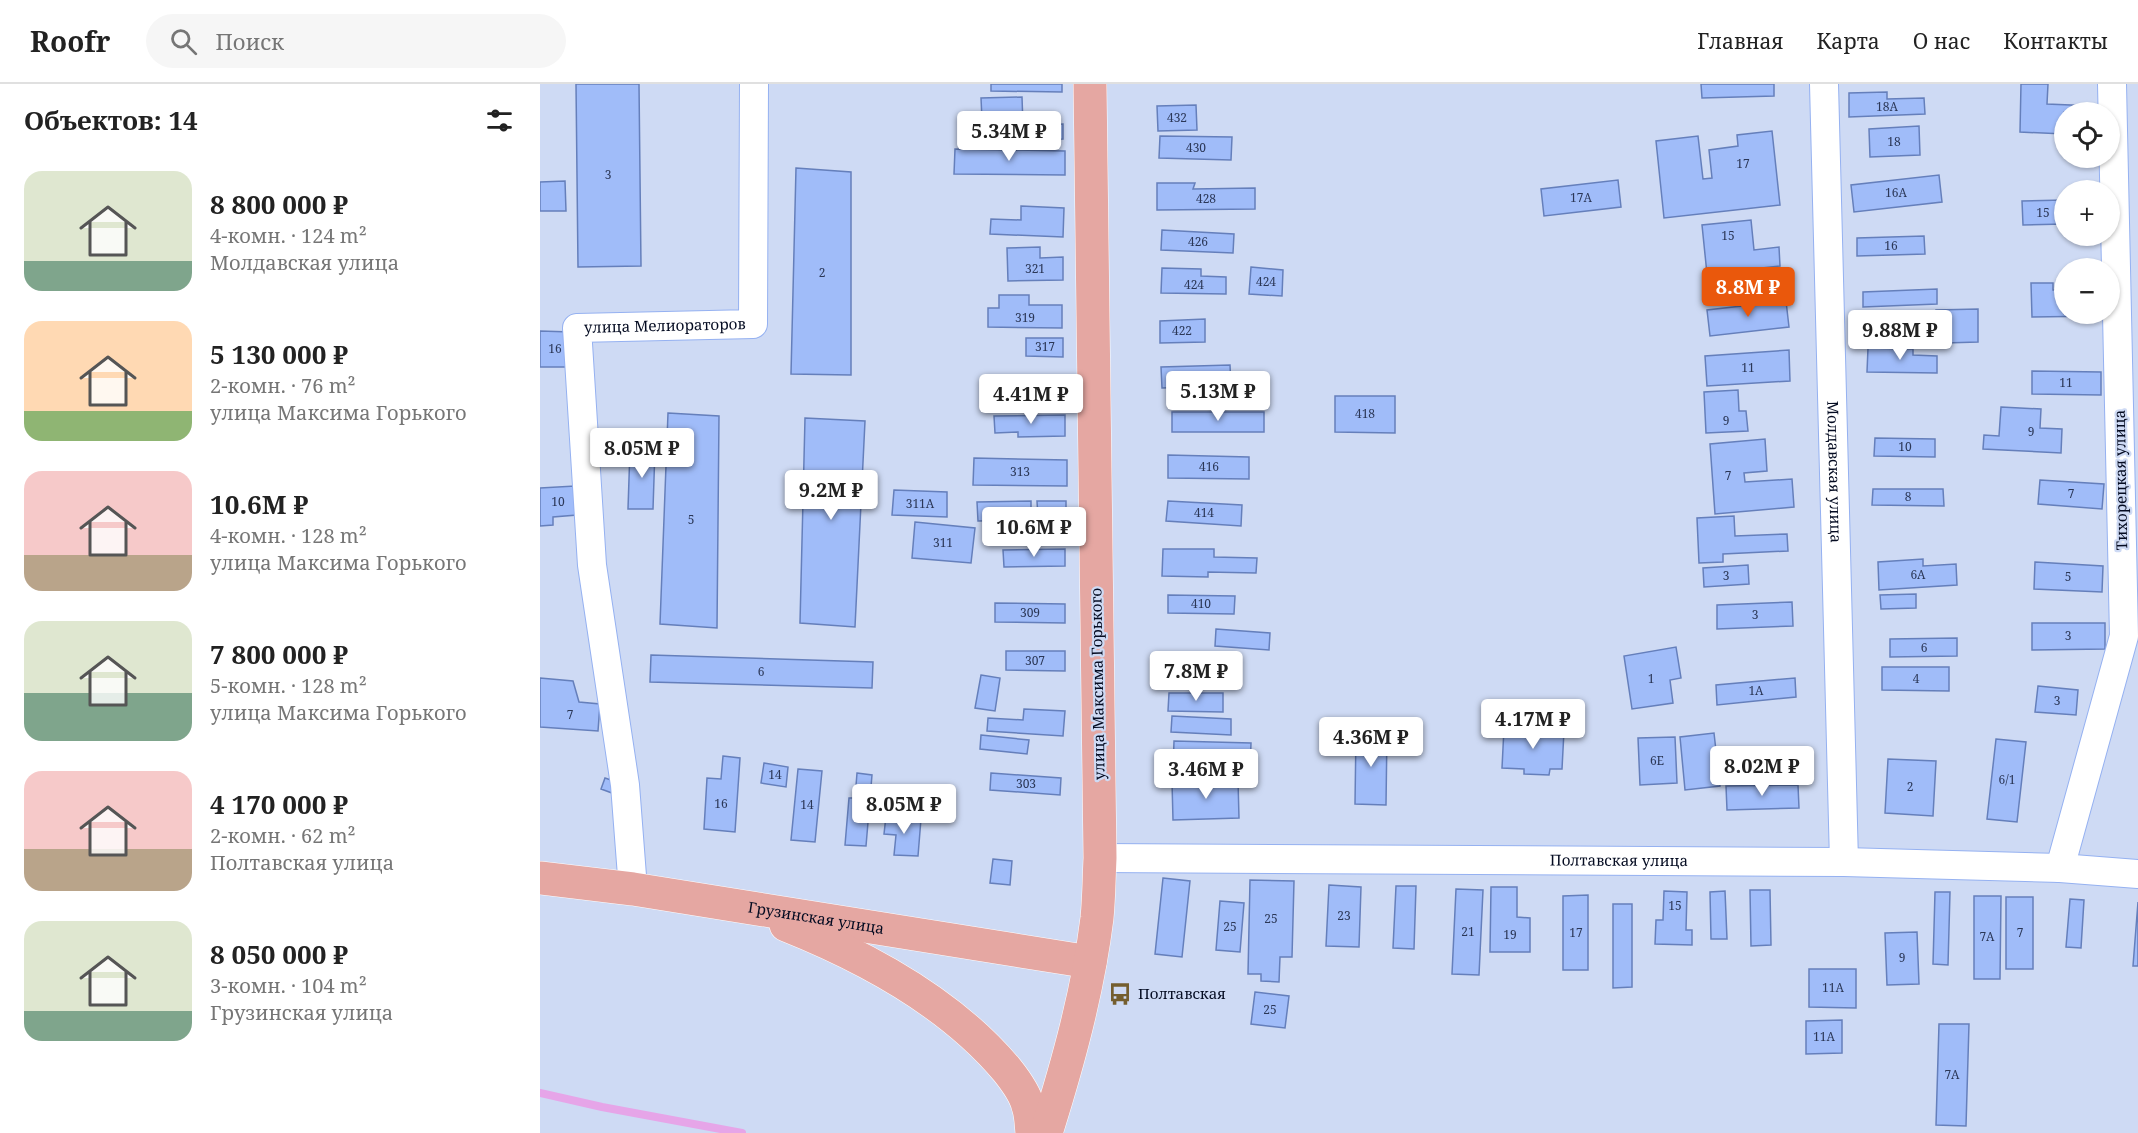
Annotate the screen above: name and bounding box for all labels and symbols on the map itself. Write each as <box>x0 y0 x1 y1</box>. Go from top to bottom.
house number: 18А <box>1876 98 1898 115</box>
house number: 432 <box>1167 109 1187 126</box>
pin: 5.34M ₽ <box>954 111 1064 162</box>
house number: 18 <box>1887 133 1901 150</box>
house number: 430 <box>1186 139 1206 156</box>
house number: 17 <box>1736 155 1750 172</box>
house number: 3 <box>605 166 612 183</box>
house number: 16А <box>1885 184 1907 201</box>
house number: 17А <box>1570 189 1592 206</box>
house number: 428 <box>1196 190 1216 207</box>
house number: 15 <box>2036 204 2050 221</box>
house number: 15 <box>1721 227 1735 244</box>
house number: 426 <box>1188 233 1208 250</box>
house number: 16 <box>1884 237 1898 254</box>
house number: 321 <box>1025 260 1045 277</box>
house number: 2 <box>819 264 825 281</box>
pin: 8.8M ₽ <box>1699 267 1797 318</box>
house number: 424 <box>1256 273 1276 290</box>
house number: 424 <box>1184 276 1204 293</box>
house number: 319 <box>1015 309 1035 326</box>
pin: 9.88M ₽ <box>1845 310 1955 361</box>
street label: улица Мелиораторов <box>584 313 746 337</box>
house number: 422 <box>1172 322 1192 339</box>
house number: 317 <box>1035 338 1055 355</box>
house number: 16 <box>548 340 562 357</box>
house number: 11 <box>1741 359 1755 376</box>
pin: 5.13M ₽ <box>1163 371 1273 422</box>
pin: 4.41M ₽ <box>976 374 1086 425</box>
house number: 11 <box>2059 374 2073 391</box>
street label: Молдавская улица <box>1823 401 1847 543</box>
house number: 418 <box>1355 405 1375 422</box>
street label: Тихорецкая улица <box>2109 410 2131 550</box>
house number: 9 <box>1723 412 1729 429</box>
house number: 9 <box>2028 423 2034 440</box>
pin: 8.05M ₽ <box>587 428 697 479</box>
house number: 10 <box>1898 438 1912 455</box>
house number: 416 <box>1199 458 1219 475</box>
house number: 313 <box>1010 463 1030 480</box>
house number: 7 <box>1725 467 1732 484</box>
pin: 9.2M ₽ <box>782 470 880 521</box>
house number: 7 <box>2068 485 2075 502</box>
house number: 8 <box>1905 488 1912 505</box>
house number: 10 <box>551 493 565 510</box>
house number: 311А <box>906 495 935 512</box>
house number: 414 <box>1194 504 1214 521</box>
pin: 10.6M ₽ <box>979 507 1089 558</box>
house number: 5 <box>688 511 694 528</box>
house number: 311 <box>933 534 953 551</box>
house number: 6А <box>1910 566 1926 583</box>
house number: 3 <box>1723 567 1730 584</box>
house number: 5 <box>2065 568 2071 585</box>
street label: улица Максима Горького <box>1085 588 1109 780</box>
house number: 410 <box>1191 595 1211 612</box>
house number: 309 <box>1020 604 1040 621</box>
house number: 3 <box>1752 606 1759 623</box>
house number: 3 <box>2065 627 2072 644</box>
house number: 6 <box>1921 639 1928 656</box>
pin: 7.8M ₽ <box>1147 651 1245 702</box>
house number: 307 <box>1025 652 1045 669</box>
house number: 6 <box>758 663 765 680</box>
house number: 1 <box>1648 670 1654 687</box>
house number: 4 <box>1913 670 1920 687</box>
house number: 1А <box>1748 682 1764 699</box>
house number: 3 <box>2054 692 2061 709</box>
pin: 4.17M ₽ <box>1478 699 1588 750</box>
house number: 7 <box>567 706 574 723</box>
pin: 4.36M ₽ <box>1316 717 1426 768</box>
pin: 8.02M ₽ <box>1707 746 1817 797</box>
pin: 3.46M ₽ <box>1151 749 1261 800</box>
house number: 6Е <box>1650 752 1664 769</box>
house number: 14 <box>768 766 782 783</box>
house number: 6/1 <box>1999 771 2015 788</box>
house number: 303 <box>1016 775 1036 792</box>
house number: 2 <box>1907 778 1913 795</box>
pin: 8.05M ₽ <box>849 784 959 835</box>
house number: 16 <box>714 795 728 812</box>
house number: 14 <box>800 796 814 813</box>
street label: Полтавская улица <box>1550 849 1688 870</box>
street label: Грузинская улица <box>747 897 886 938</box>
house number: 15 <box>1668 897 1682 914</box>
house number: 23 <box>1337 907 1351 924</box>
house number: 25 <box>1264 910 1278 927</box>
house number: 25 <box>1223 918 1237 935</box>
house number: 21 <box>1461 923 1475 940</box>
house number: 17 <box>1569 924 1583 941</box>
house number: 7 <box>2017 924 2024 941</box>
house number: 19 <box>1503 926 1517 943</box>
house number: 7А <box>1979 928 1995 945</box>
house number: 9 <box>1899 949 1905 966</box>
house number: 11А <box>1822 979 1844 996</box>
bus stop icon: Полтавская <box>1107 981 1133 1007</box>
place label: Полтавская <box>1138 983 1226 1003</box>
house number: 25 <box>1263 1001 1277 1018</box>
house number: 11А <box>1813 1028 1835 1045</box>
house number: 7А <box>1944 1066 1960 1083</box>

